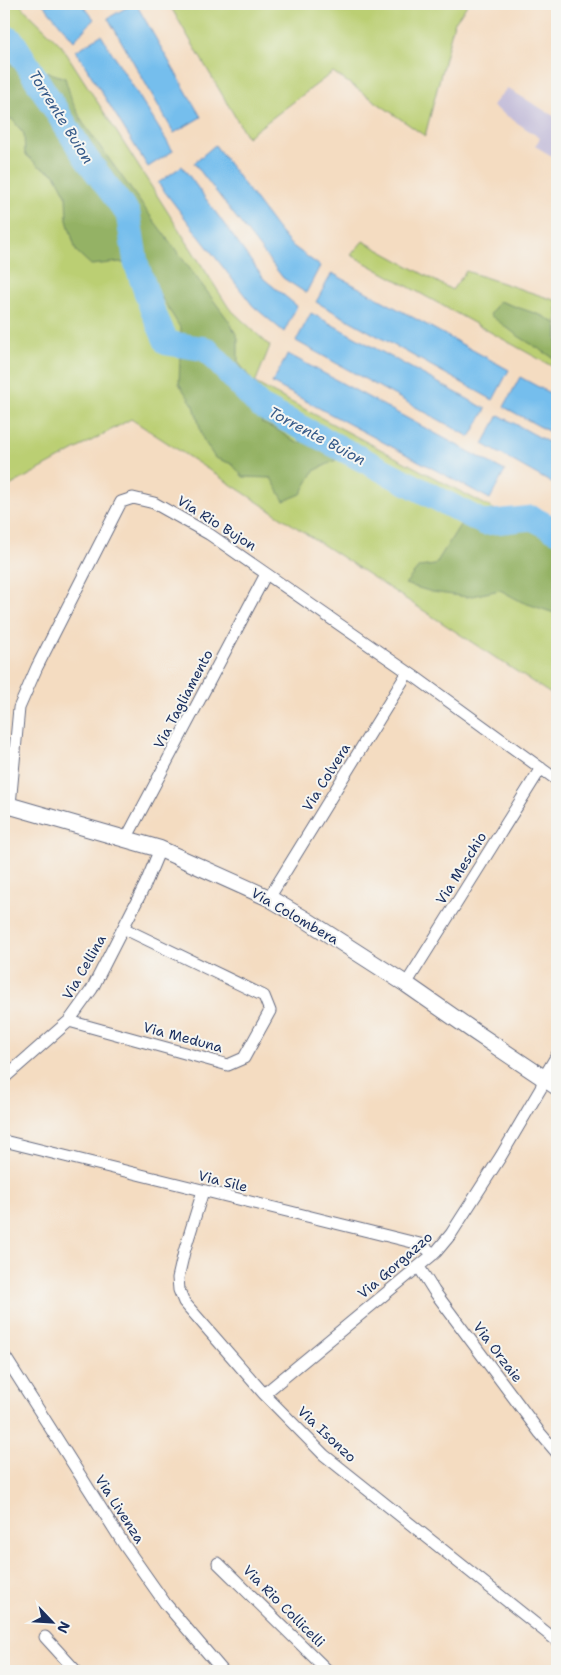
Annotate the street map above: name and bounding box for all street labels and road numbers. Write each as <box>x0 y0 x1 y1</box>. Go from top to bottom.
street label: Via Rio Bujon <box>174 491 260 555</box>
street label: Via Tagliamento <box>149 646 217 752</box>
street label: Via Colvera <box>298 739 354 814</box>
street label: Via Meschio <box>432 828 490 908</box>
street label: Via Colombera <box>248 884 342 948</box>
street label: Via Cellina <box>58 931 110 1003</box>
street label: Via Meduna <box>141 1018 225 1056</box>
street label: Via Sile <box>196 1166 250 1196</box>
street label: Via Gorgazzo <box>354 1228 436 1302</box>
street label: Via Orzaie <box>469 1318 527 1386</box>
street label: Via Isonzo <box>294 1402 360 1466</box>
street label: Via Livenza <box>91 1471 149 1547</box>
street label: Via Rio Collicelli <box>239 1561 329 1651</box>

